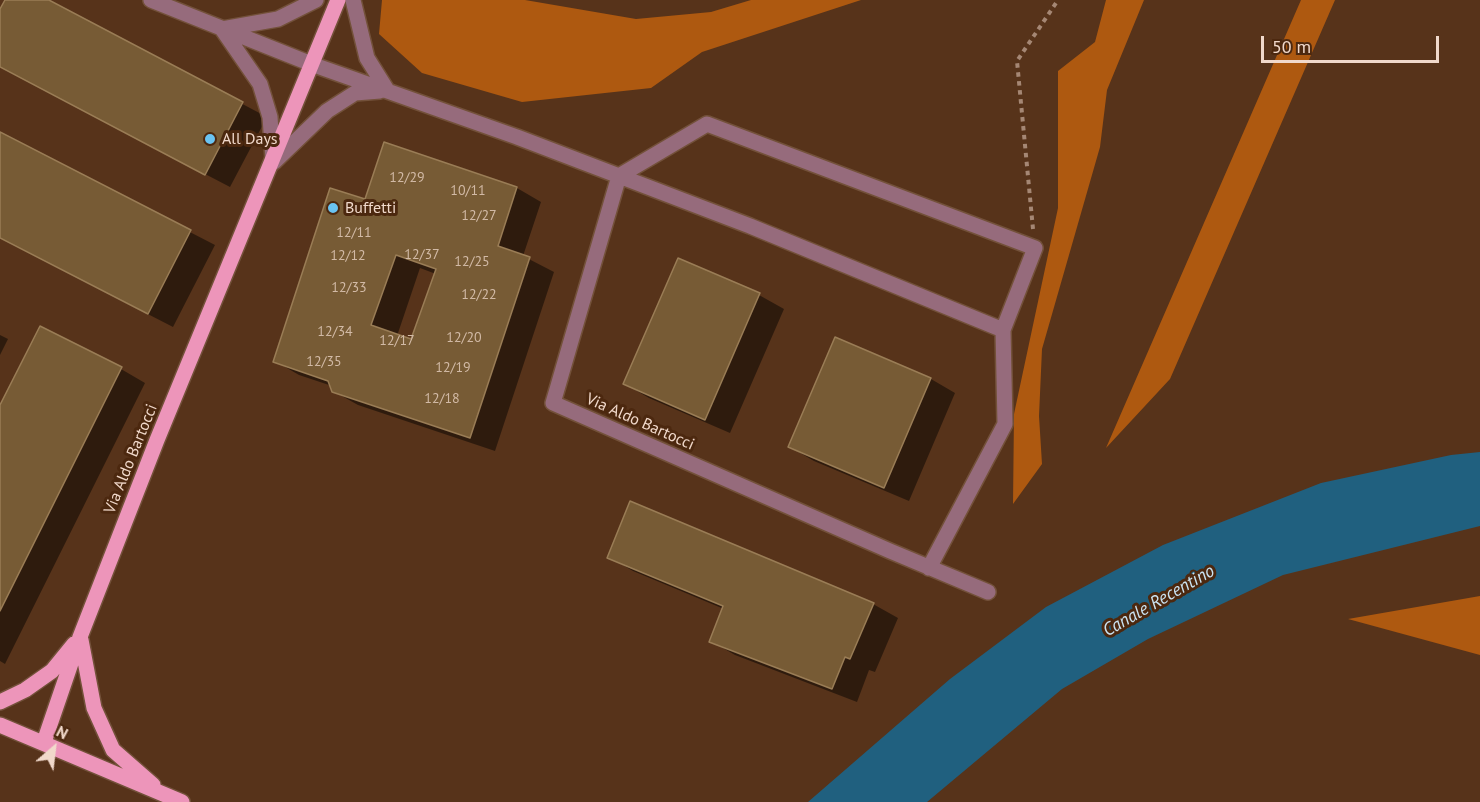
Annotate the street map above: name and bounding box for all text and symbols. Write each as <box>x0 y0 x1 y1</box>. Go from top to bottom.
scale bar <box>1264 24 1442 62</box>
text: 50 m <box>1272 35 1311 58</box>
place label: All Days <box>222 129 278 149</box>
marker: All Days <box>203 132 217 146</box>
house number: 12/29 <box>389 170 425 186</box>
house number: 10/11 <box>450 183 486 199</box>
place label: Buffetti <box>345 198 396 218</box>
marker: Buffetti <box>326 201 340 215</box>
house number: 12/27 <box>461 208 497 224</box>
house number: 12/11 <box>336 225 372 241</box>
house number: 12/37 <box>404 247 440 263</box>
house number: 12/12 <box>330 248 366 264</box>
house number: 12/25 <box>454 254 490 270</box>
house number: 12/33 <box>331 280 367 296</box>
house number: 12/22 <box>461 287 497 303</box>
house number: 12/34 <box>317 324 353 340</box>
house number: 12/20 <box>446 330 482 346</box>
house number: 12/17 <box>379 333 415 349</box>
house number: 12/35 <box>306 354 342 370</box>
house number: 12/19 <box>435 360 471 376</box>
street label: Via Aldo Bartocci <box>583 390 697 454</box>
house number: 12/18 <box>424 391 460 407</box>
street label: Via Aldo Bartocci <box>100 401 162 517</box>
water label: Canale Recentino <box>1099 560 1219 642</box>
north arrow <box>24 718 84 778</box>
text: N <box>53 721 72 743</box>

